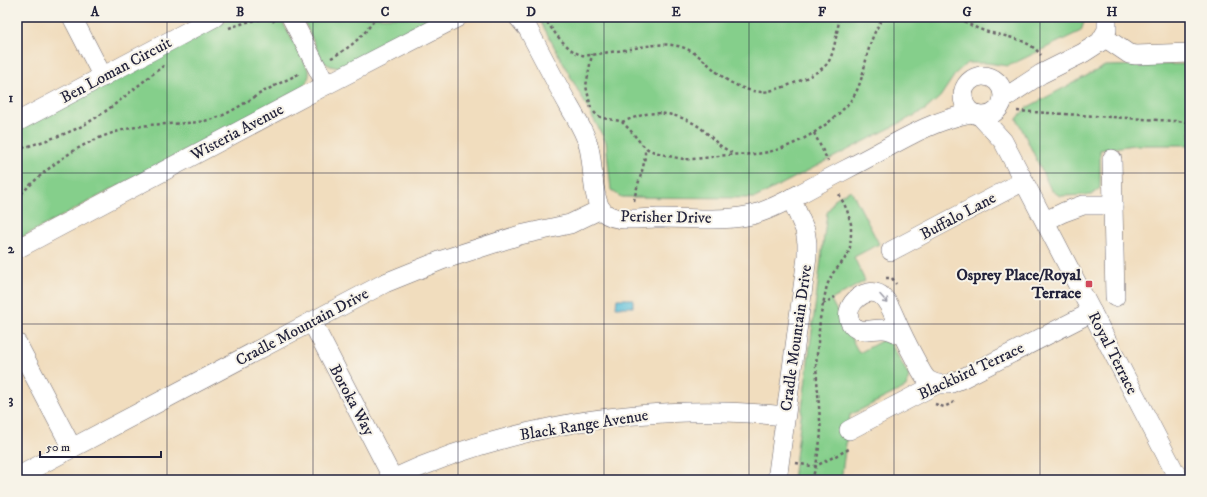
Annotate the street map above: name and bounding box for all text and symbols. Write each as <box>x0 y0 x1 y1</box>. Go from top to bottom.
text: A <box>90 4 100 20</box>
text: B <box>236 4 244 20</box>
text: C <box>381 4 390 20</box>
text: D <box>526 4 536 20</box>
text: E <box>671 4 681 20</box>
text: F <box>818 4 827 20</box>
text: G <box>962 4 972 20</box>
text: H <box>1107 4 1118 20</box>
street label: Ben Loman Circuit <box>57 32 175 108</box>
text: 1 <box>9 90 14 106</box>
street label: Wisteria Avenue <box>186 99 287 165</box>
street label: Buffalo Lane <box>917 188 1000 244</box>
street label: Perisher Drive <box>620 206 712 228</box>
text: 2 <box>8 241 15 257</box>
street label: Cradle Mountain Drive <box>776 263 816 413</box>
place label: Osprey Place/Royal Terrace <box>957 265 1082 303</box>
marker: Osprey Place/Royal Terrace <box>1084 279 1094 289</box>
street label: Cradle Mountain Drive <box>232 283 372 371</box>
one-way arrow <box>879 294 889 304</box>
street label: Royal Terrace <box>1084 308 1143 398</box>
street label: Blackbird Terrace <box>915 338 1028 404</box>
street label: Boroka Way <box>325 361 379 439</box>
text: 3 <box>9 392 14 408</box>
street label: Black Range Avenue <box>518 405 650 445</box>
scale bar <box>40 433 161 459</box>
text: 50 m <box>46 440 70 455</box>

